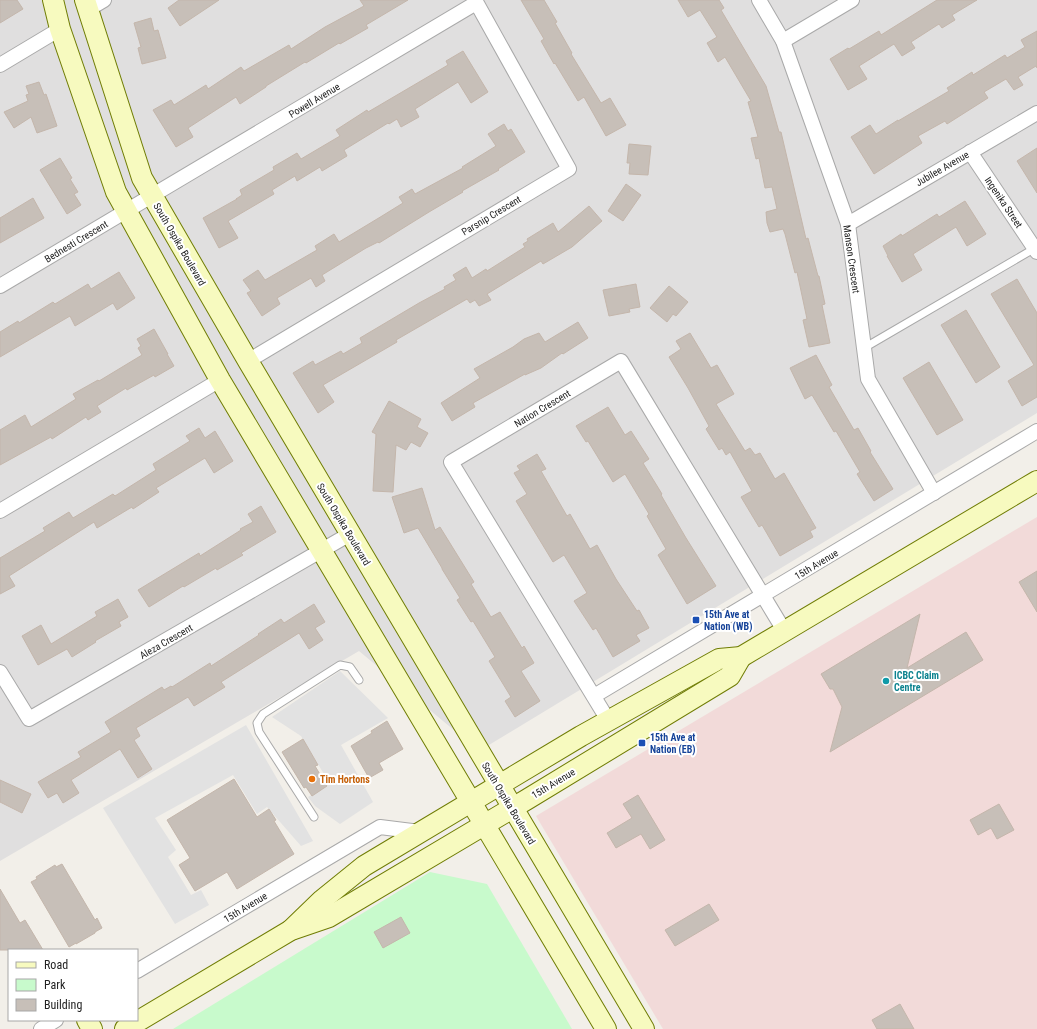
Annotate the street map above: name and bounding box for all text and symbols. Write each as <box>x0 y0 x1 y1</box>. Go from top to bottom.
street label: Powell Avenue <box>287 81 342 120</box>
street label: Jubilee Avenue <box>914 149 971 188</box>
street label: Ingenika Street <box>982 175 1025 230</box>
street label: Parsnip Crescent <box>460 193 523 237</box>
street label: South Ospika Boulevard <box>151 201 208 288</box>
street label: Bednesti Crescent <box>43 218 110 265</box>
street label: Manson Crescent <box>841 224 862 294</box>
street label: Nation Crescent <box>512 387 572 429</box>
street label: South Ospika Boulevard <box>315 481 372 567</box>
street label: 15th Avenue <box>793 547 840 582</box>
place label: 15th Ave at Nation (WB) <box>704 609 752 633</box>
marker: 15th Ave at Nation (WB) <box>691 615 701 625</box>
street label: Aleza Crescent <box>138 622 195 661</box>
place label: ICBC Claim Centre <box>894 670 939 693</box>
marker: ICBC Claim Centre <box>881 676 891 686</box>
place label: 15th Ave at Nation (EB) <box>650 732 696 756</box>
marker: 15th Ave at Nation (EB) <box>637 738 647 748</box>
street label: South Ospika Boulevard <box>480 760 537 846</box>
street label: 15th Avenue <box>530 766 577 801</box>
marker: Tim Hortons <box>307 774 317 784</box>
place label: Tim Hortons <box>320 774 370 785</box>
street label: 15th Avenue <box>222 890 269 925</box>
legend <box>8 949 138 1021</box>
text: Road <box>44 958 68 972</box>
text: Park <box>44 978 66 992</box>
text: Building <box>44 998 82 1012</box>

